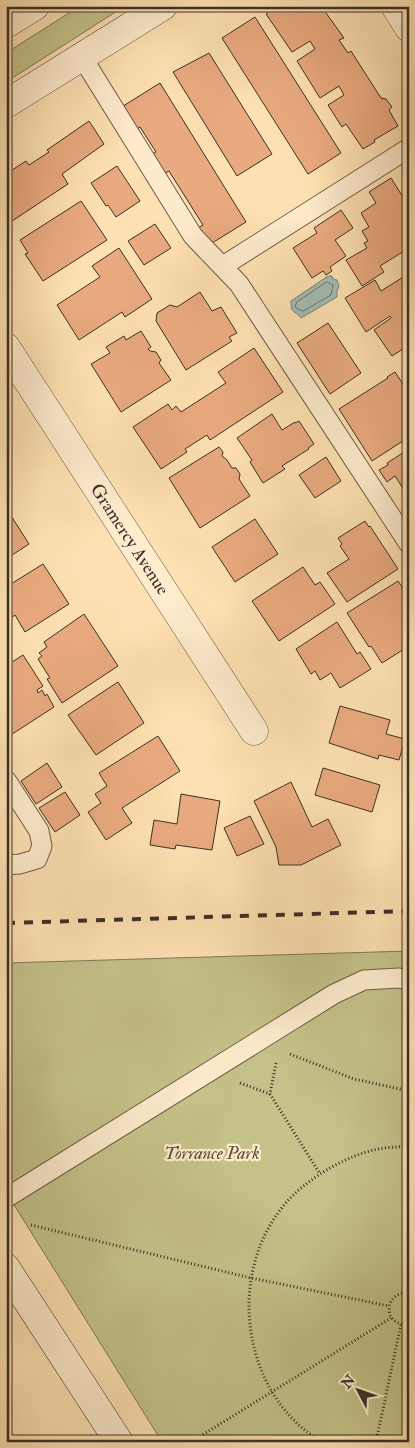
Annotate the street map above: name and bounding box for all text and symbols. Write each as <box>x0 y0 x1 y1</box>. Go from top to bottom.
street label: Gramercy Avenue <box>85 479 174 600</box>
park label: Torrance Park <box>164 1142 260 1165</box>
north arrow <box>332 1366 382 1416</box>
text: N <box>337 1371 359 1393</box>

